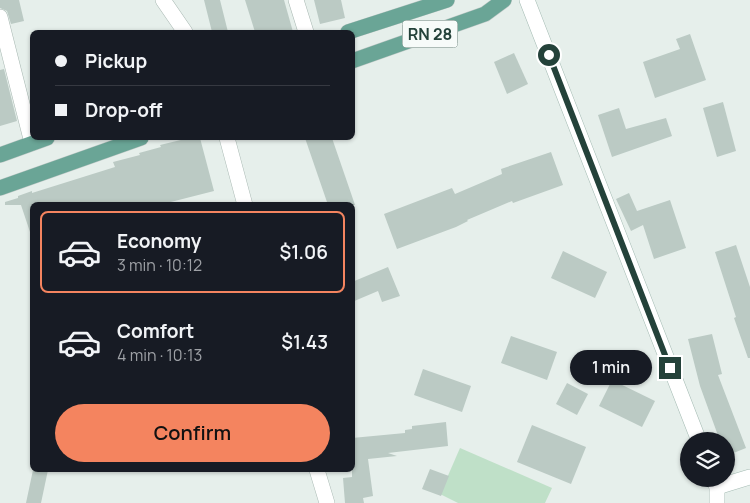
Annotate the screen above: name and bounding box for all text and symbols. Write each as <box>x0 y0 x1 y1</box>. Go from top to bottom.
road number: RN 28 <box>402 20 458 48</box>
route start <box>538 44 560 66</box>
text: Pickup <box>85 48 147 74</box>
text: Drop-off <box>85 97 162 123</box>
text: Economy <box>117 228 201 254</box>
icon: car <box>57 230 102 275</box>
text: $1.06 <box>280 239 328 265</box>
text: 3 min · 10:12 <box>117 254 202 276</box>
text: Comfort <box>117 318 194 344</box>
icon: car <box>57 320 102 365</box>
text: $1.43 <box>281 329 328 355</box>
text: 4 min · 10:13 <box>117 344 202 366</box>
callout: 1 min <box>570 350 652 386</box>
text: 1 min <box>592 356 630 378</box>
route end <box>659 357 681 379</box>
button: Confirm <box>55 404 330 462</box>
map controls <box>680 432 735 487</box>
button: layers <box>680 432 735 487</box>

